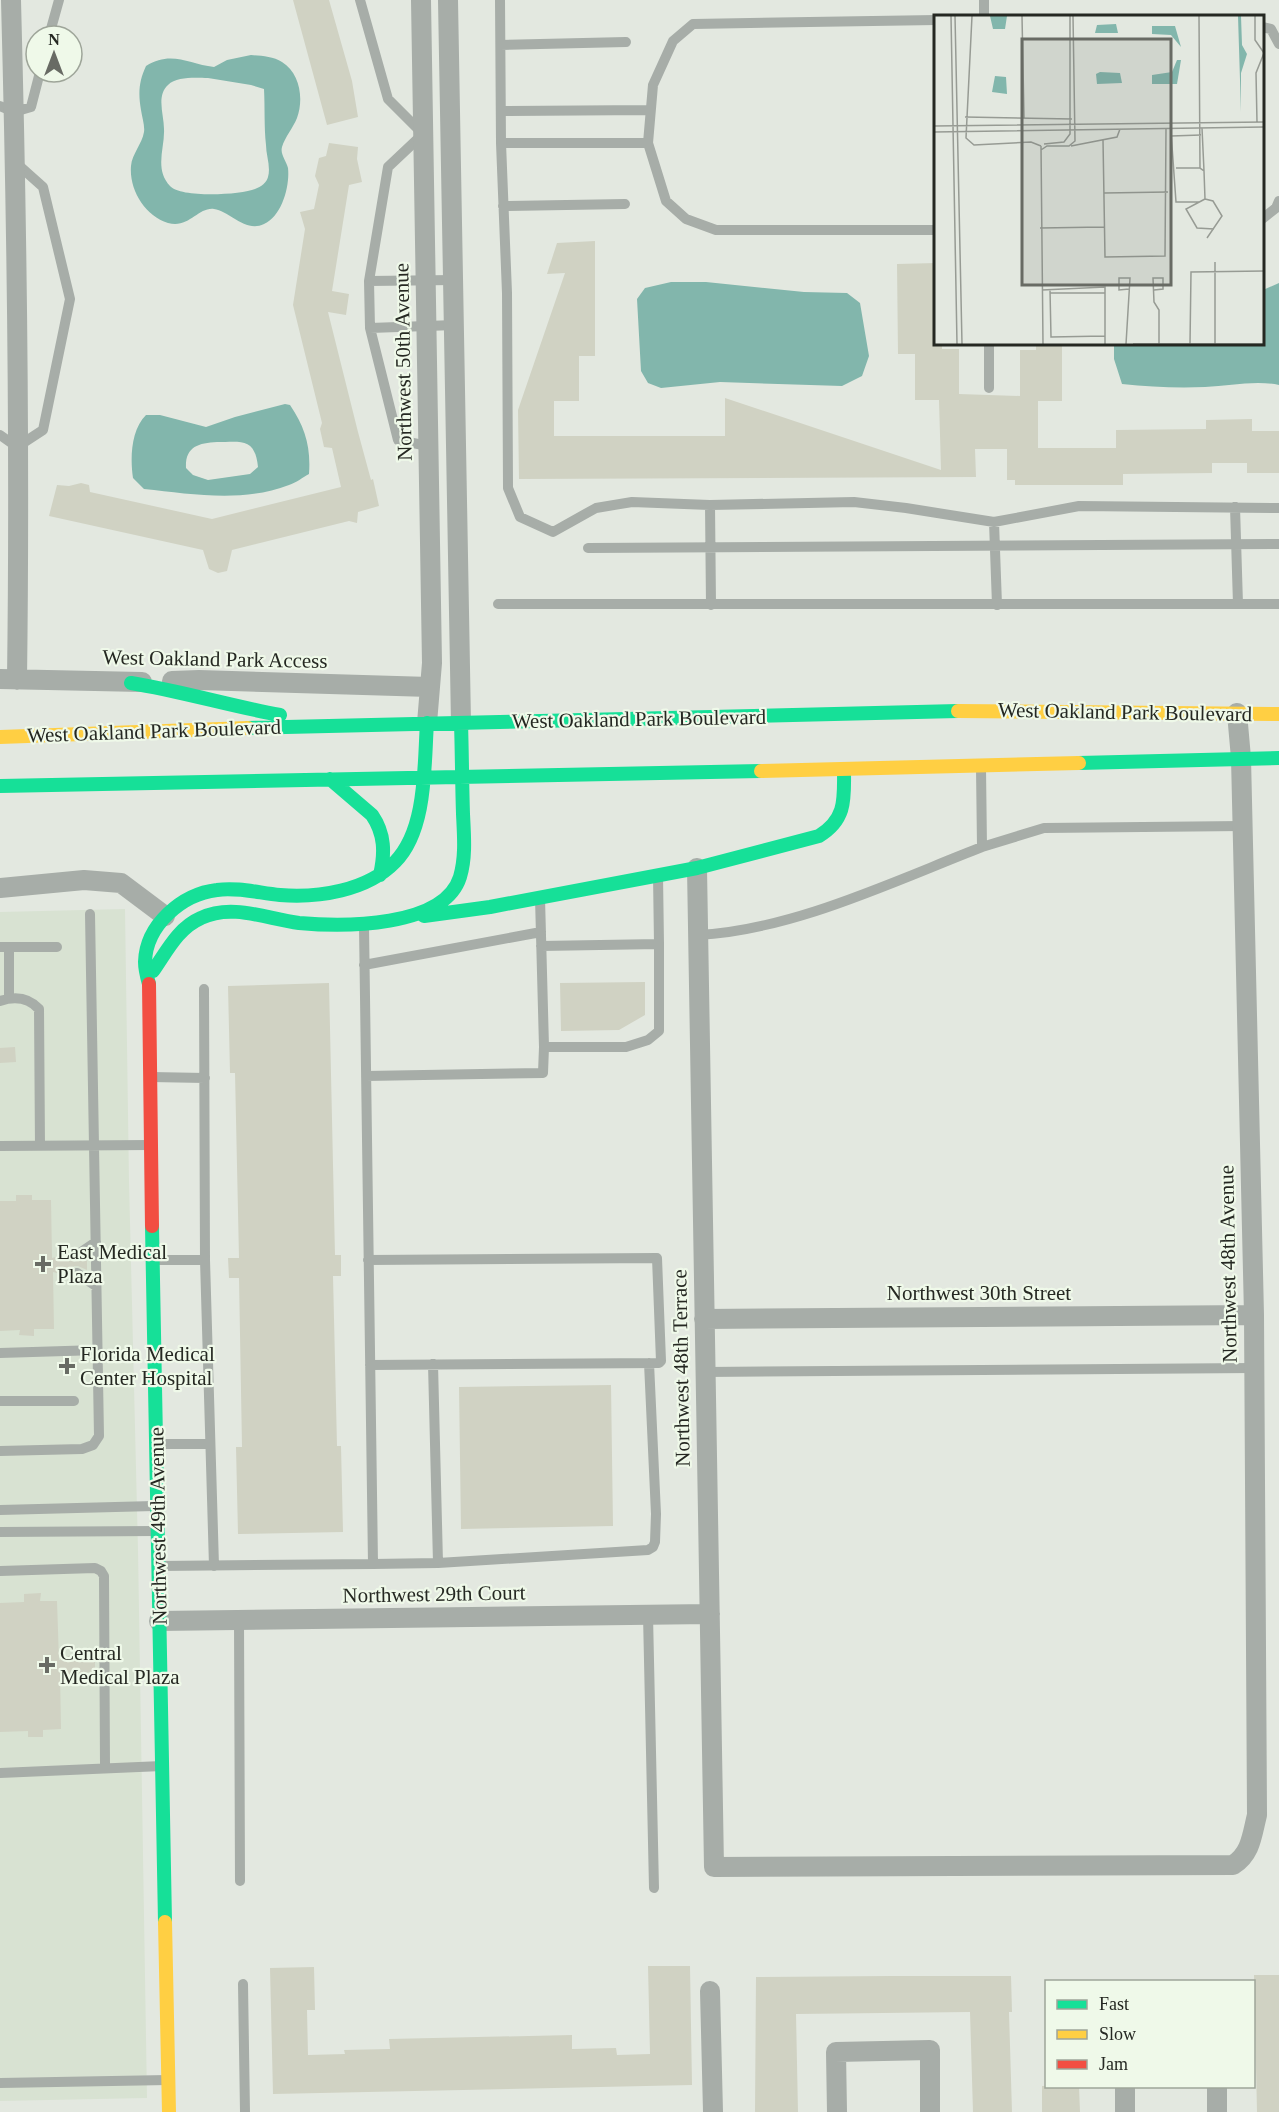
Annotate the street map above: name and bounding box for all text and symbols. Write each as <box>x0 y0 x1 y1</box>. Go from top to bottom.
inset map <box>934 15 1264 345</box>
north arrow <box>24 24 84 84</box>
text: N <box>48 31 60 48</box>
street label: Northwest 50th Avenue <box>389 263 417 461</box>
street label: West Oakland Park Access <box>102 645 328 673</box>
street label: West Oakland Park Boulevard <box>998 698 1253 726</box>
street label: West Oakland Park Boulevard <box>512 705 767 733</box>
street label: West Oakland Park Boulevard <box>26 715 282 747</box>
street label: Northwest 48th Avenue <box>1214 1165 1242 1363</box>
place label: East Medical Plaza <box>57 1240 167 1288</box>
marker: East Medical Plaza <box>34 1255 52 1273</box>
street label: Northwest 48th Terrace <box>667 1269 695 1467</box>
street label: Northwest 30th Street <box>887 1281 1071 1305</box>
place label: Florida Medical Center Hospital <box>80 1342 215 1390</box>
marker: Florida Medical Center Hospital <box>58 1357 76 1375</box>
street label: Northwest 49th Avenue <box>144 1427 172 1625</box>
street label: Northwest 29th Court <box>342 1580 526 1608</box>
place label: Central Medical Plaza <box>60 1641 180 1689</box>
marker: Central Medical Plaza <box>38 1656 56 1674</box>
legend <box>1045 1980 1255 2088</box>
text: Fast <box>1099 1994 1129 2014</box>
text: Slow <box>1099 2024 1136 2044</box>
text: Jam <box>1099 2054 1128 2074</box>

